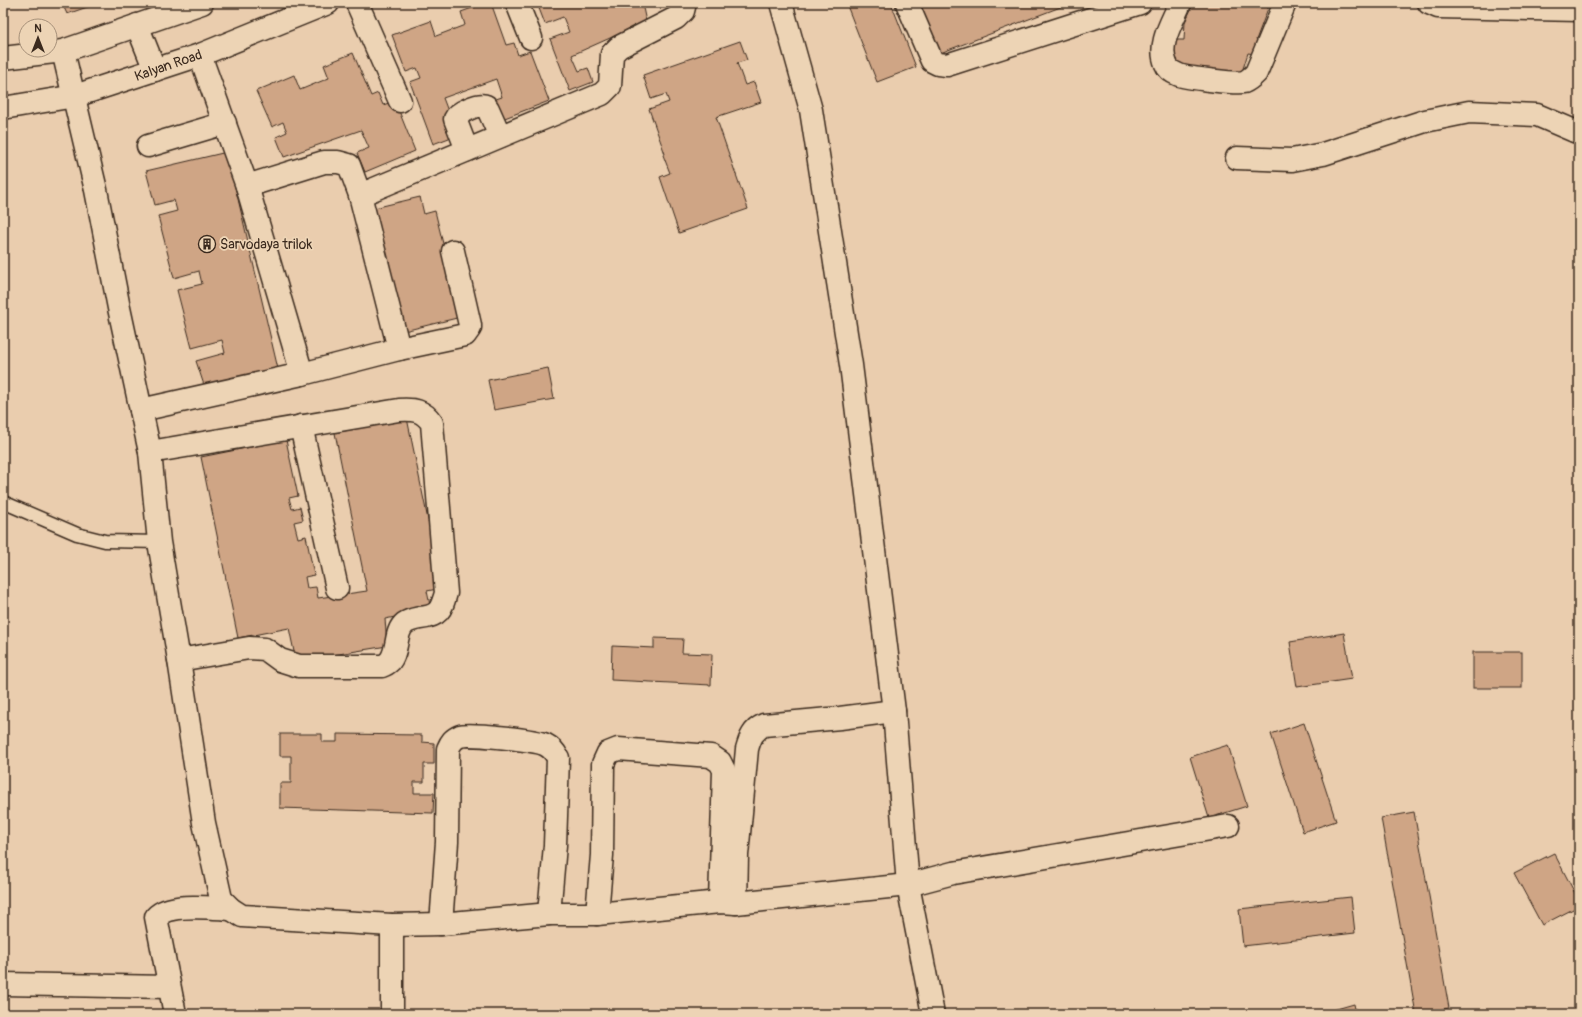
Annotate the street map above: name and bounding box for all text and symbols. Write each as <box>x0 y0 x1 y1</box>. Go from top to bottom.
north arrow <box>18 18 58 58</box>
text: N <box>34 22 42 35</box>
street label: Kalyan Road <box>132 46 204 85</box>
building icon: Sarvodaya trilok <box>197 234 217 254</box>
place label: Sarvodaya trilok <box>220 236 312 253</box>

